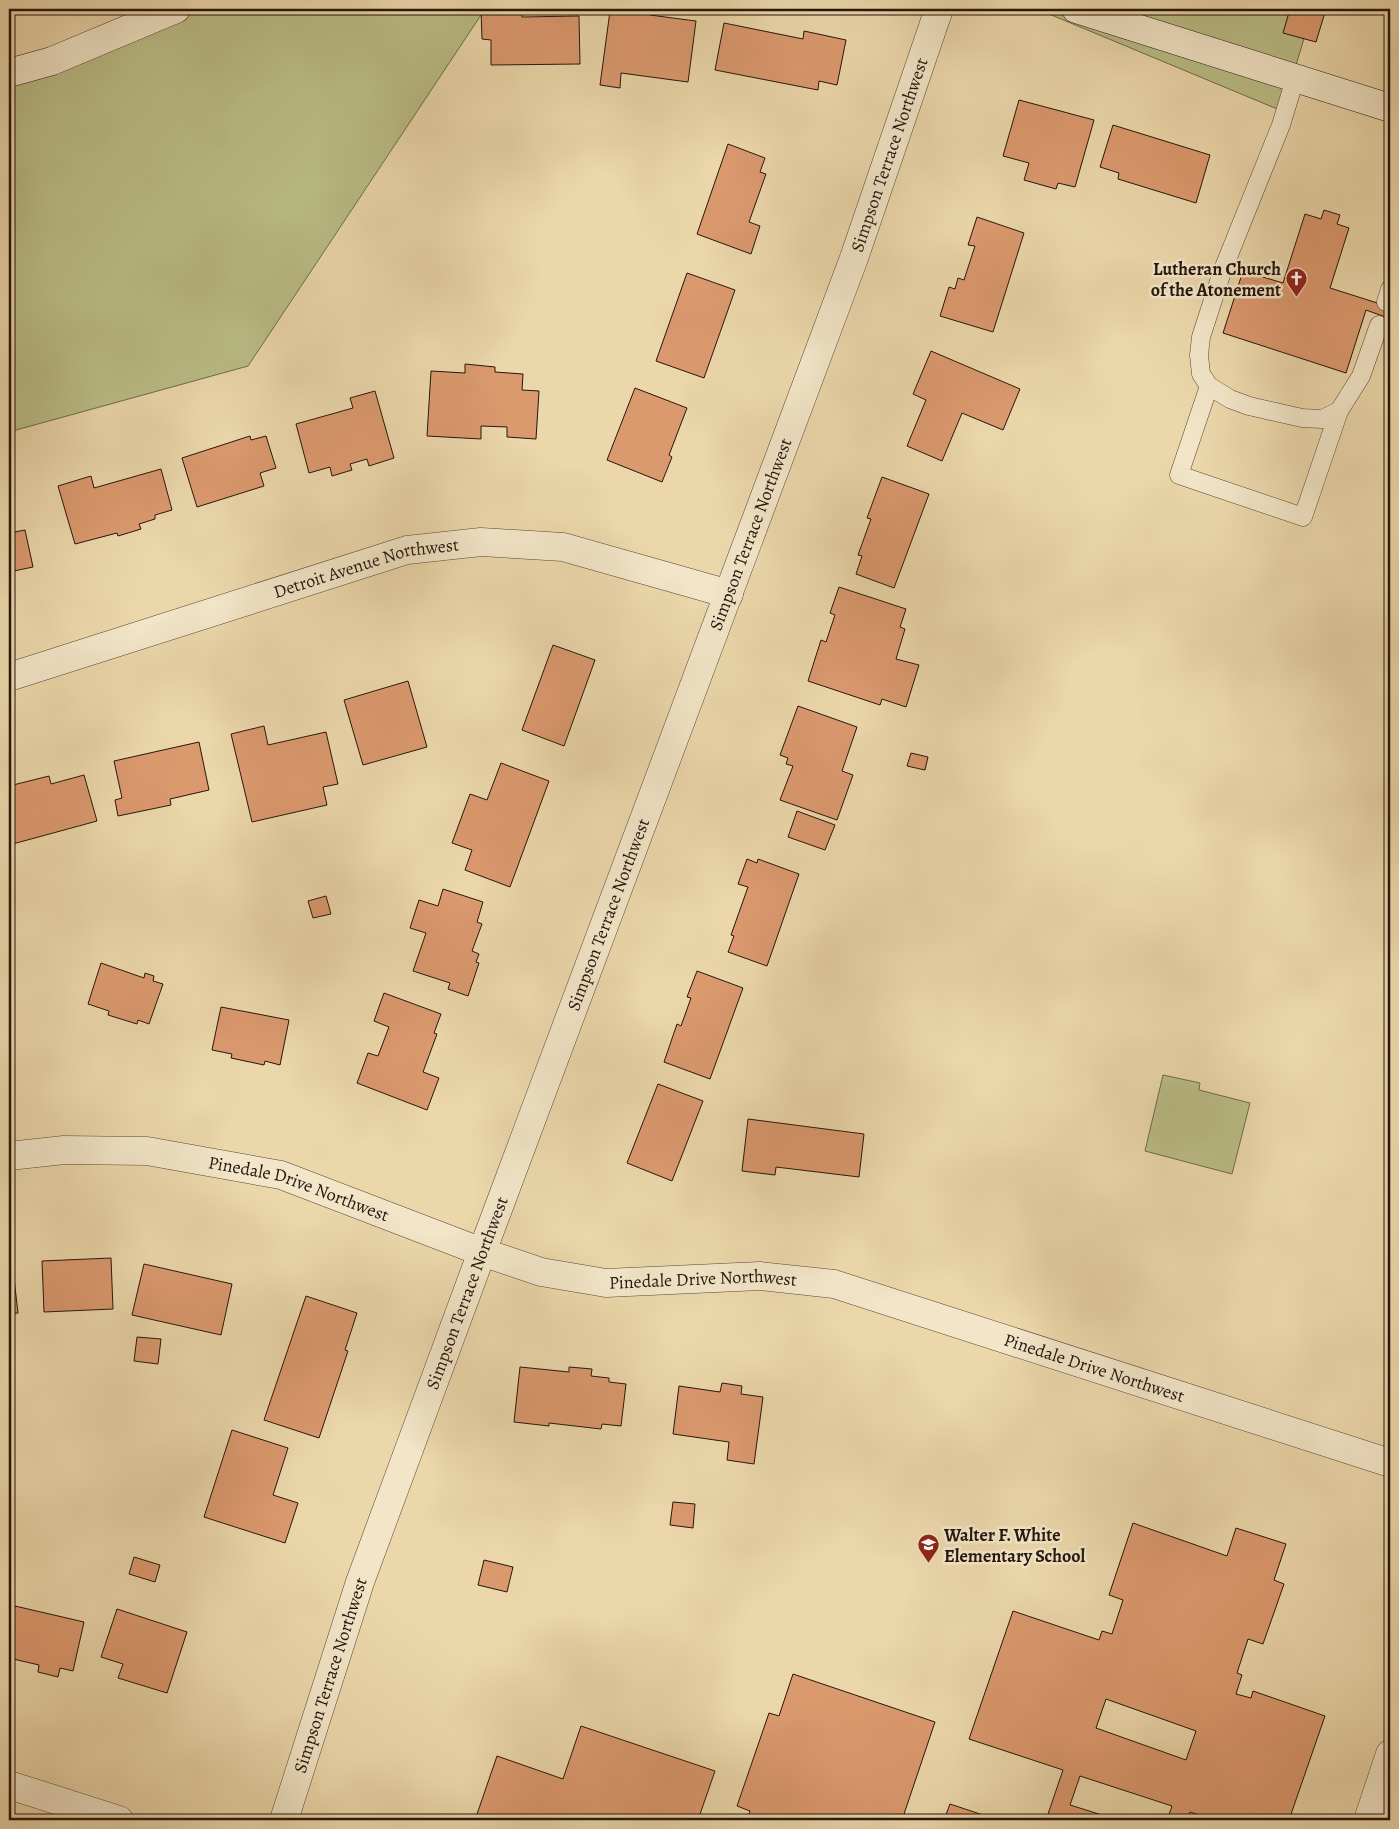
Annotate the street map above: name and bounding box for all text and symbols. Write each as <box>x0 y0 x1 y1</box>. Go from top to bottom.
street label: Simpson Terrace Northwest <box>845 54 934 255</box>
place label: Lutheran Church of the Atonement <box>1151 257 1281 302</box>
church icon: Lutheran Church of the Atonement <box>1285 267 1309 298</box>
street label: Simpson Terrace Northwest <box>704 435 798 634</box>
street label: Detroit Avenue Northwest <box>270 532 460 604</box>
street label: Simpson Terrace Northwest <box>561 815 655 1014</box>
street label: Pinedale Drive Northwest <box>206 1150 392 1227</box>
street label: Simpson Terrace Northwest <box>420 1193 514 1393</box>
street label: Pinedale Drive Northwest <box>608 1264 798 1295</box>
street label: Pinedale Drive Northwest <box>1001 1328 1188 1408</box>
place label: Walter F. White Elementary School <box>943 1523 1086 1568</box>
school or university icon: Walter F. White Elementary School <box>916 1533 940 1564</box>
street label: Simpson Terrace Northwest <box>288 1574 373 1776</box>

